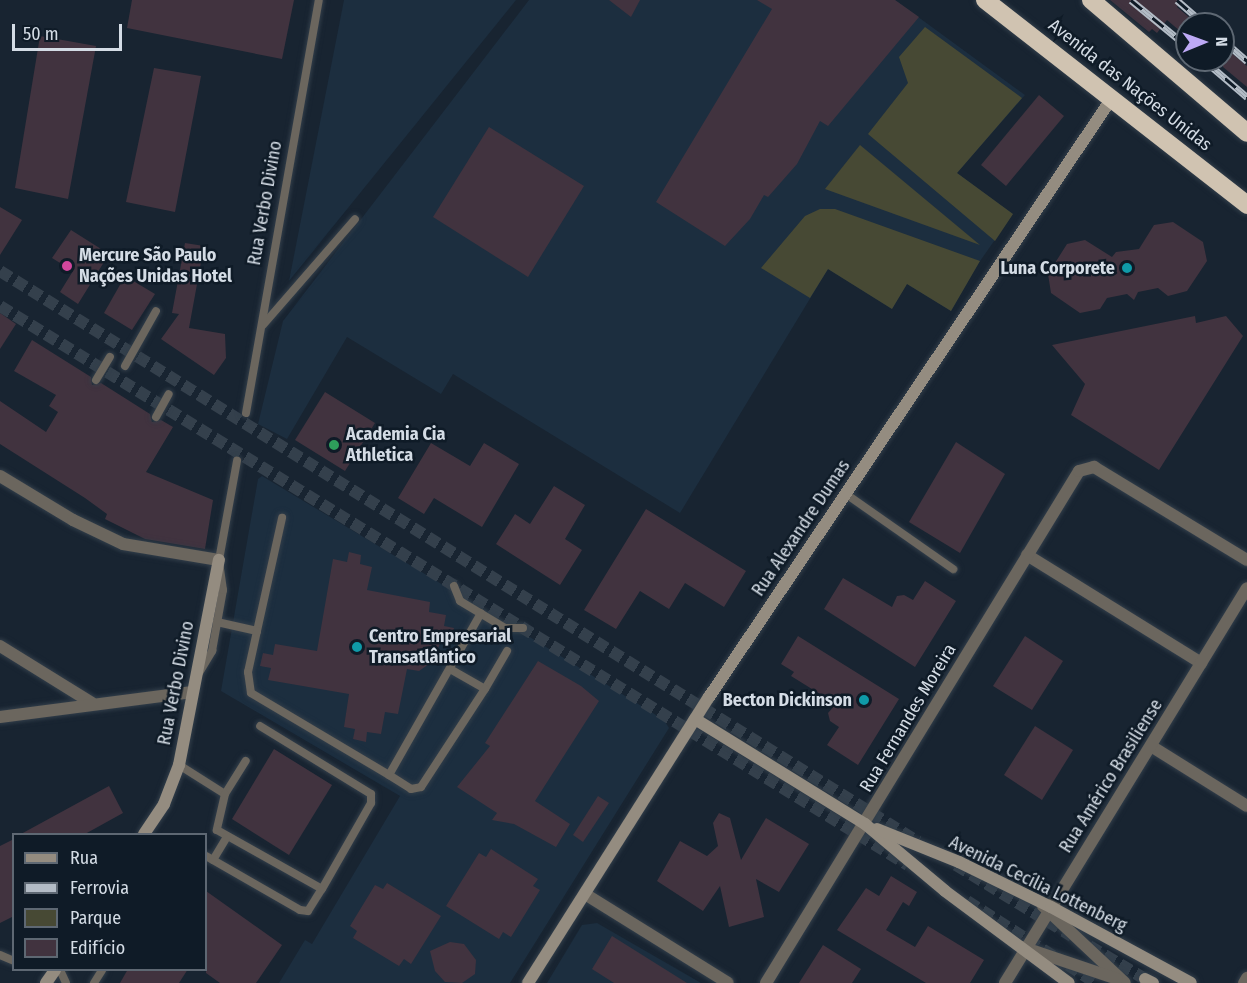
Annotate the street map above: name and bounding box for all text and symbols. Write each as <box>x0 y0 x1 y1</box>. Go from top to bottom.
scale bar <box>15 12 124 50</box>
north arrow <box>1175 12 1235 72</box>
street label: Avenida das Nações Unidas <box>1044 15 1216 155</box>
text: 50 m <box>23 23 59 45</box>
text: N <box>1212 37 1231 47</box>
street label: Rua Verbo Divino <box>243 139 287 267</box>
place label: Mercure São Paulo Nações Unidas Hotel <box>79 245 232 288</box>
place label: Luna Corporete <box>1000 257 1115 279</box>
marker: Mercure São Paulo Nações Unidas Hotel <box>60 259 74 273</box>
marker: Luna Corporete <box>1120 261 1134 275</box>
place label: Academia Cia Athletica <box>346 424 445 466</box>
marker: Academia Cia Athletica <box>327 438 341 452</box>
street label: Rua Alexandre Dumas <box>747 456 855 600</box>
street label: Rua Verbo Divino <box>153 619 199 747</box>
place label: Centro Empresarial Transatlântico <box>369 626 511 668</box>
marker: Centro Empresarial Transatlântico <box>350 640 364 654</box>
street label: Rua Fernandes Moreira <box>855 640 961 796</box>
place label: Becton Dickinson <box>723 689 852 711</box>
marker: Becton Dickinson <box>857 693 871 707</box>
street label: Rua Américo Brasiliense <box>1055 695 1167 857</box>
street label: Avenida Cecília Lottenberg <box>945 831 1131 937</box>
legend <box>12 833 207 971</box>
text: Rua <box>70 847 98 869</box>
text: Ferrovia <box>70 877 129 899</box>
text: Parque <box>70 907 121 929</box>
text: Edifício <box>70 937 125 959</box>

